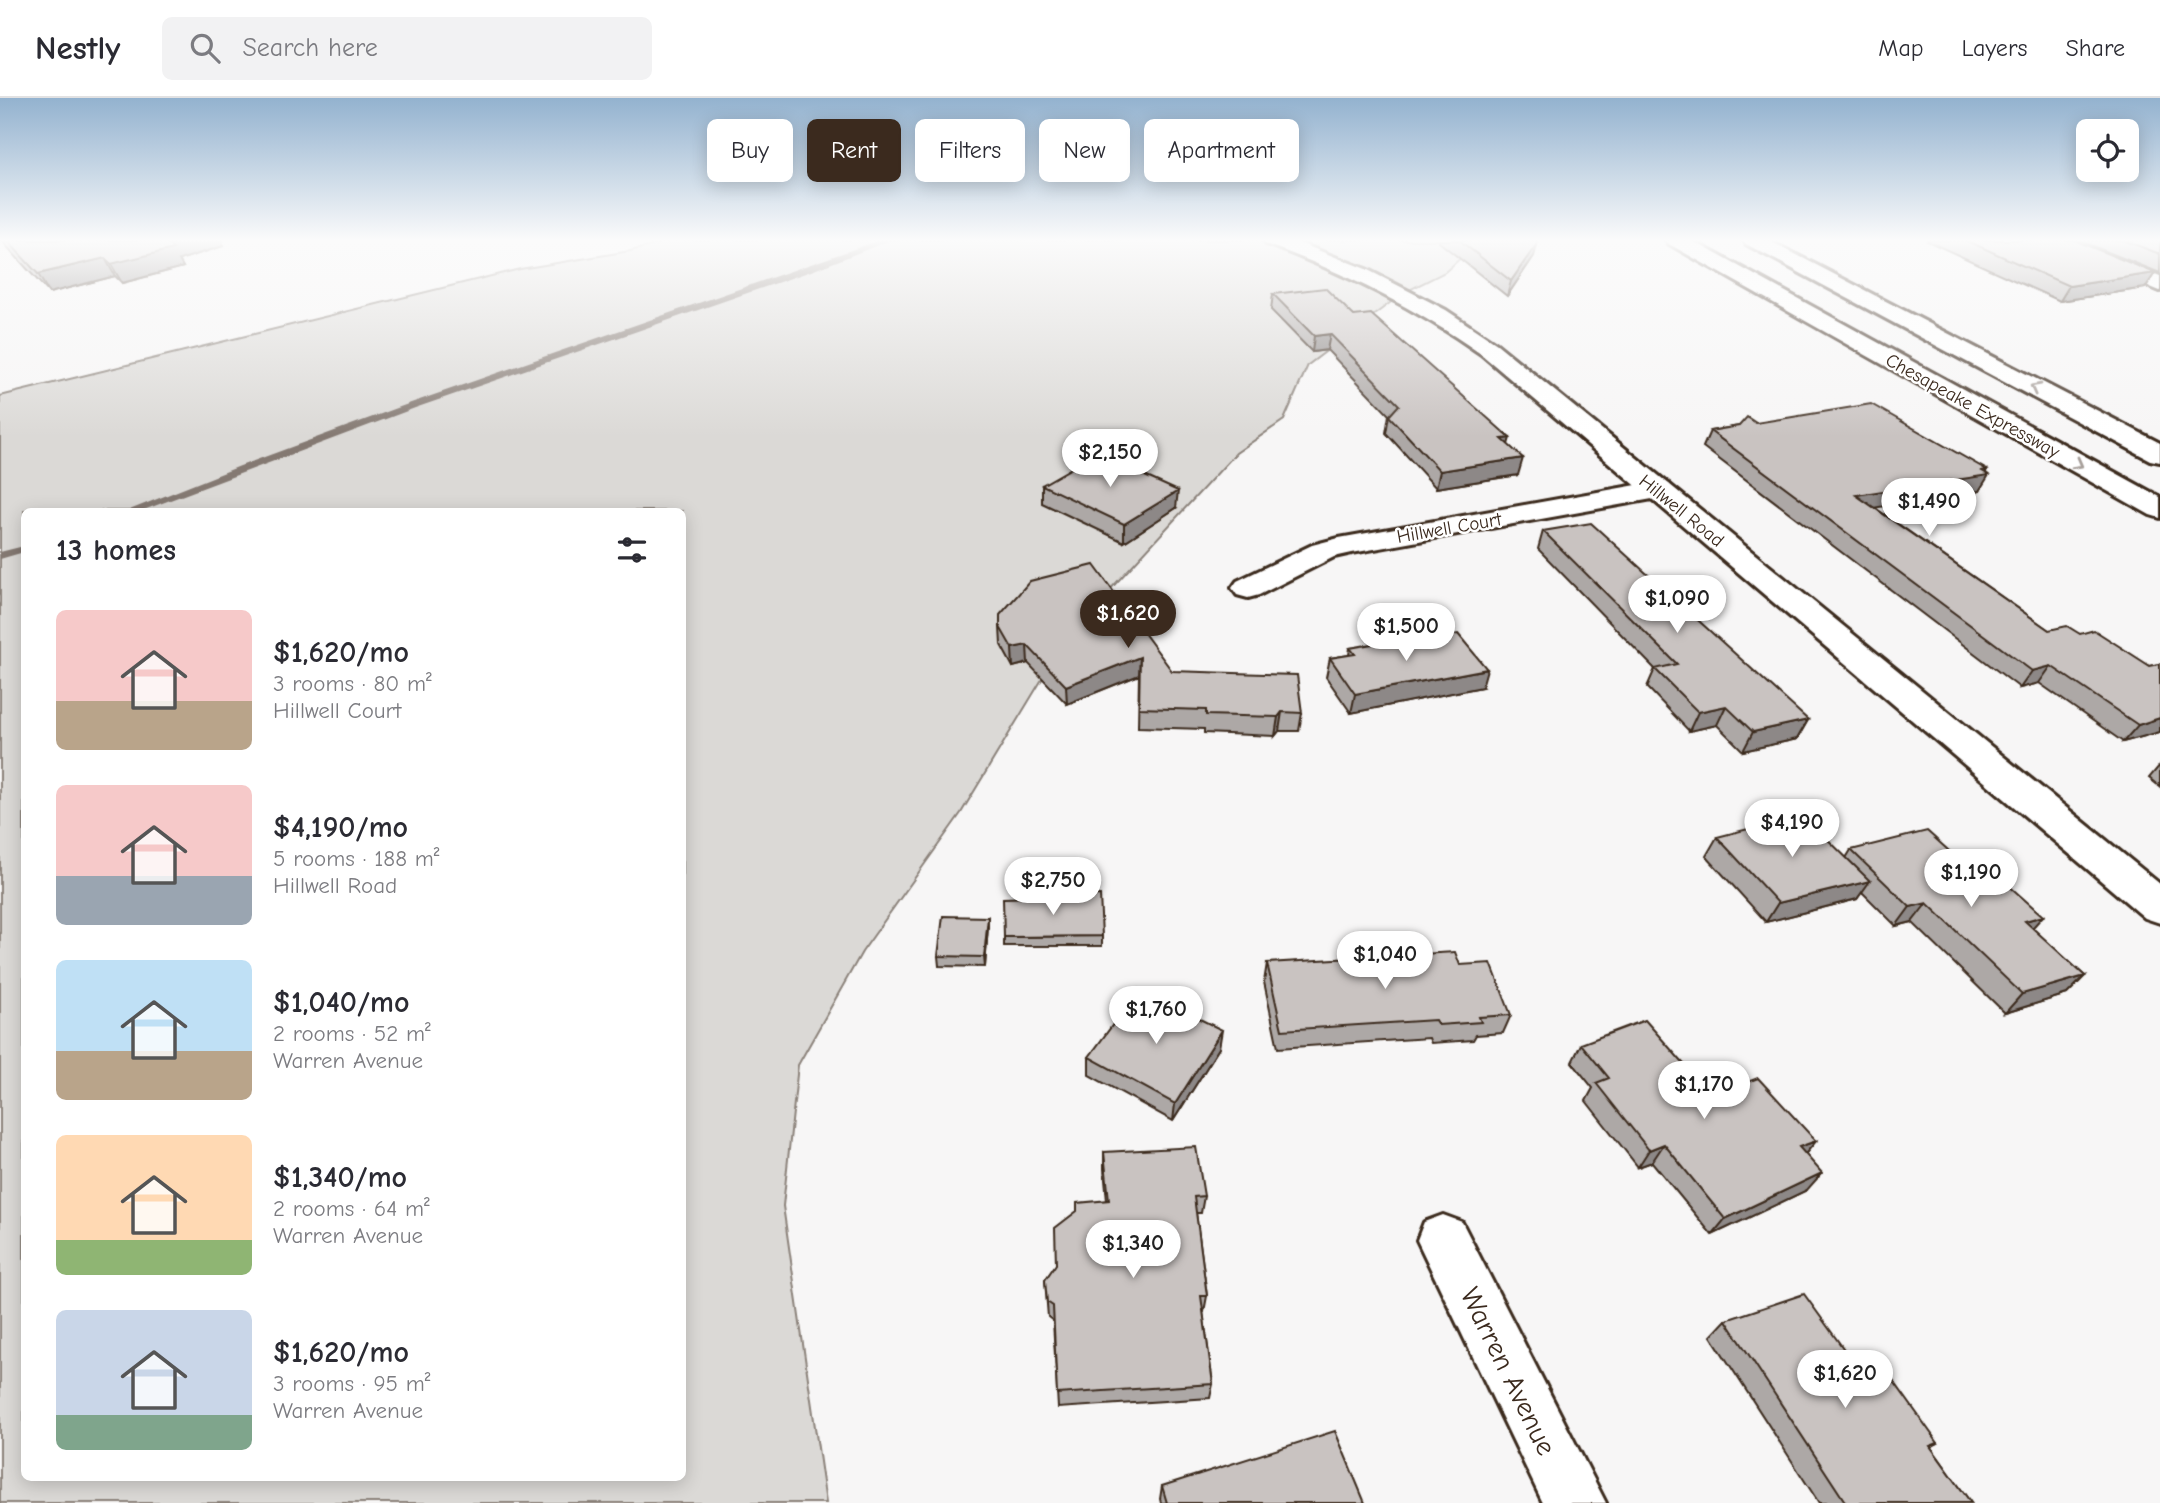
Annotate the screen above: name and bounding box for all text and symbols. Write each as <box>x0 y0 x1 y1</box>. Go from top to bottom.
search box <box>162 17 652 80</box>
text: Nestly <box>35 29 120 67</box>
icon: search <box>186 29 224 67</box>
text: Search here <box>242 33 378 63</box>
text: Map <box>1878 34 1924 62</box>
text: Layers <box>1962 34 2027 62</box>
text: Share <box>2065 34 2125 62</box>
chip: Buy <box>707 119 793 182</box>
chip: Rent <box>807 119 901 182</box>
chip: Filters <box>915 119 1025 182</box>
chip: New <box>1039 119 1130 182</box>
chip: Apartment <box>1144 119 1299 182</box>
map controls <box>2076 119 2139 182</box>
button: locate <box>2076 119 2139 182</box>
street label: Chesapeake Expressway <box>1882 349 2064 463</box>
one-way arrow <box>2029 383 2042 396</box>
pin: $2,150 <box>1053 430 1167 489</box>
text: $2,150 <box>1078 438 1142 465</box>
one-way arrow <box>2071 456 2084 469</box>
street label: Hillwell Road <box>1635 470 1728 552</box>
pin: $1,490 <box>1872 478 1986 538</box>
text: $1,490 <box>1897 487 1961 514</box>
street label: Hillwell Court <box>1395 508 1504 548</box>
icon: filters <box>613 531 651 569</box>
text: 13 homes <box>56 533 176 568</box>
pin: $1,090 <box>1620 575 1734 635</box>
text: $1,090 <box>1644 584 1710 611</box>
pin: $1,620 <box>1071 590 1185 650</box>
text: $1,620 <box>1096 599 1160 626</box>
pin: $1,500 <box>1349 603 1463 663</box>
text: $1,500 <box>1373 612 1439 639</box>
text: $1,620/mo <box>273 635 409 670</box>
icon: home <box>112 638 196 722</box>
text: 3 rooms · 80 m² <box>273 670 432 697</box>
text: Hillwell Court <box>273 697 401 724</box>
pin: $4,190 <box>1735 800 1849 859</box>
text: $4,190 <box>1760 808 1824 835</box>
text: $4,190/mo <box>273 810 408 845</box>
icon: home <box>112 813 196 897</box>
text: 5 rooms · 188 m² <box>273 845 439 872</box>
pin: $1,190 <box>1914 850 2028 909</box>
pin: $2,750 <box>996 858 1110 917</box>
text: $1,190 <box>1940 858 2002 885</box>
text: $2,750 <box>1020 866 1086 893</box>
text: Hillwell Road <box>273 872 397 899</box>
pin: $1,040 <box>1328 932 1442 991</box>
text: $1,040 <box>1353 940 1417 967</box>
text: $1,040/mo <box>273 985 410 1020</box>
pin: $1,760 <box>1099 986 1213 1046</box>
icon: home <box>112 988 196 1072</box>
text: $1,760 <box>1125 995 1187 1022</box>
text: 2 rooms · 52 m² <box>273 1020 431 1047</box>
text: Warren Avenue <box>273 1047 423 1074</box>
pin: $1,170 <box>1647 1062 1761 1121</box>
text: $1,170 <box>1674 1070 1734 1097</box>
text: $1,340/mo <box>273 1160 407 1195</box>
icon: home <box>112 1163 196 1247</box>
text: 2 rooms · 64 m² <box>273 1195 430 1222</box>
pin: $1,340 <box>1076 1220 1190 1280</box>
text: Warren Avenue <box>273 1222 423 1249</box>
text: $1,340 <box>1102 1229 1164 1256</box>
street label: Warren Avenue <box>1454 1282 1563 1461</box>
text: $1,620/mo <box>273 1335 409 1370</box>
icon: home <box>112 1338 196 1422</box>
pin: $1,620 <box>1788 1350 1902 1410</box>
text: $1,620 <box>1813 1359 1877 1386</box>
text: 3 rooms · 95 m² <box>273 1370 431 1397</box>
text: Warren Avenue <box>273 1397 423 1424</box>

